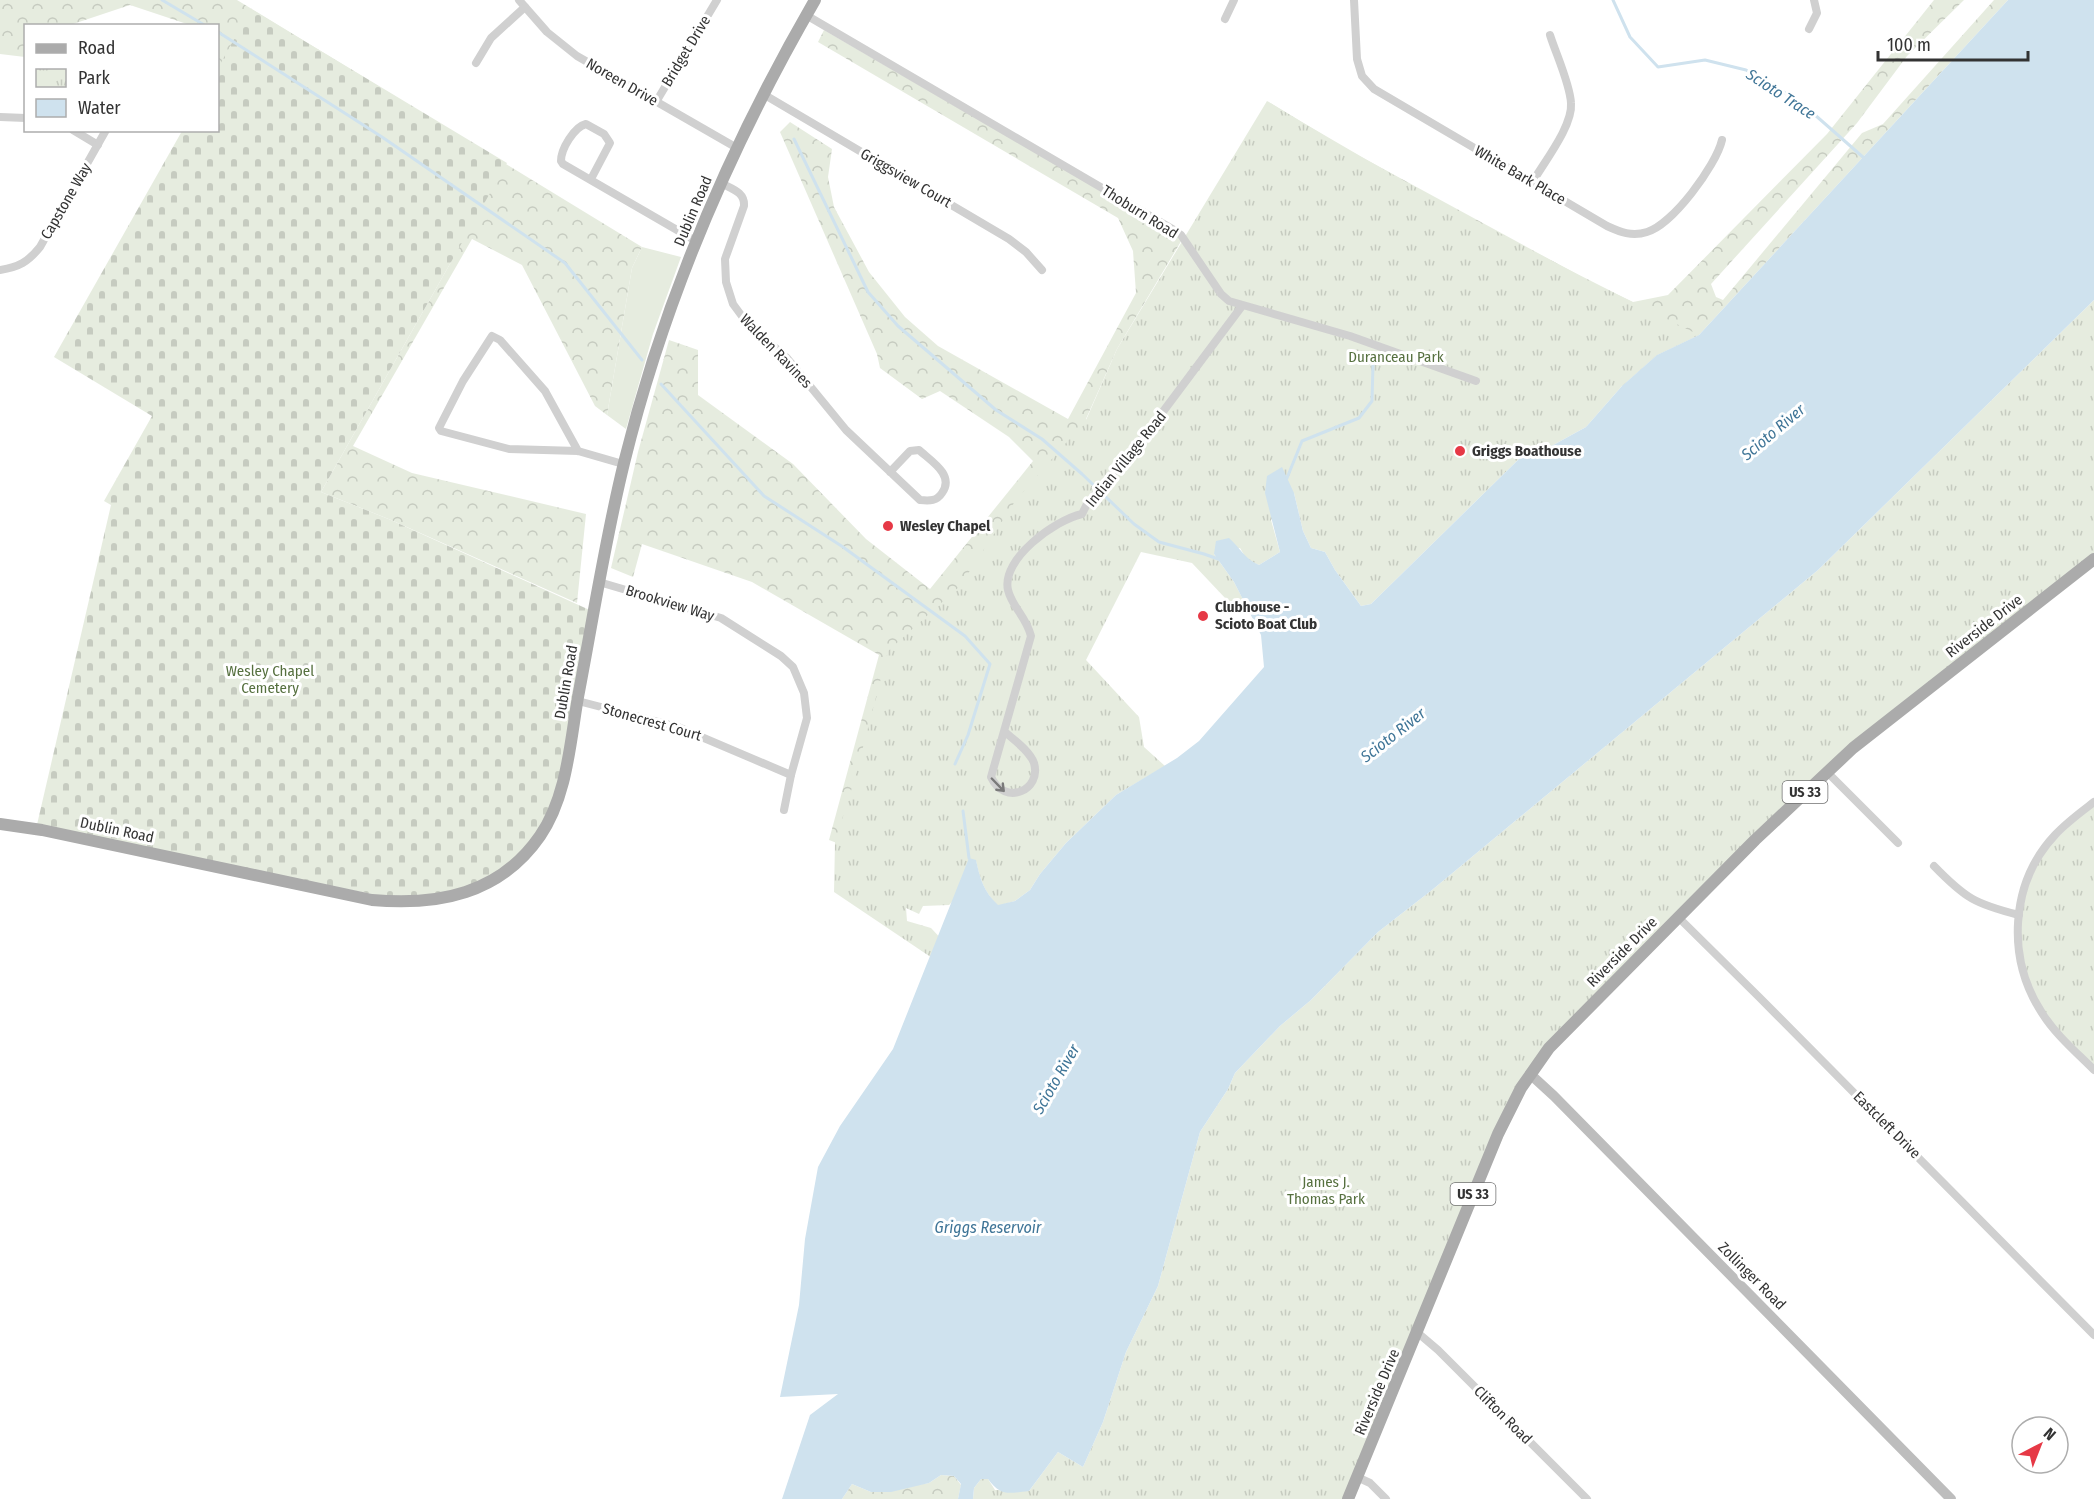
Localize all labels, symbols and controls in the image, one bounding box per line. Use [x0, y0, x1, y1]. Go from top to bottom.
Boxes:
street label: Bridget Drive [658, 12, 714, 90]
legend [24, 24, 219, 132]
scale bar [1878, 24, 2028, 62]
text: 100 m [1887, 34, 1931, 56]
text: Road [78, 37, 115, 59]
street label: Noreen Drive [583, 54, 661, 110]
water label: Scioto Trace [1742, 64, 1819, 124]
text: Park [78, 67, 111, 89]
text: Water [78, 97, 121, 119]
street label: White Bark Place [1471, 142, 1569, 208]
street label: Griggsview Court [857, 145, 955, 211]
street label: Capstone Way [37, 159, 95, 242]
street label: Dublin Road [670, 173, 716, 249]
street label: Thoburn Road [1099, 181, 1181, 243]
street label: Walden Ravines [736, 310, 816, 392]
park label: Duranceau Park [1348, 348, 1444, 366]
water label: Scioto River [1737, 400, 1809, 465]
street label: Indian Village Road [1082, 408, 1170, 510]
place label: Griggs Boathouse [1472, 442, 1582, 460]
marker: Griggs Boathouse [1453, 444, 1467, 458]
place label: Wesley Chapel [900, 517, 991, 535]
marker: Wesley Chapel [881, 519, 895, 533]
street label: Brookview Way [624, 581, 717, 625]
street label: Riverside Drive [1942, 591, 2026, 661]
place label: Clubhouse - Scioto Boat Club [1215, 598, 1317, 633]
marker: Clubhouse - Scioto Boat Club [1196, 609, 1210, 623]
street label: Dublin Road [551, 644, 581, 720]
park label: Wesley Chapel Cemetery [226, 662, 314, 697]
street label: Stonecrest Court [600, 699, 704, 745]
water label: Scioto River [1356, 704, 1430, 767]
one-way arrow [991, 778, 1006, 792]
road number: US 33 [1782, 781, 1828, 803]
street label: Dublin Road [79, 813, 155, 847]
street label: Riverside Drive [1583, 913, 1661, 991]
water label: Scioto River [1028, 1041, 1084, 1118]
street label: Eastcleft Drive [1850, 1088, 1924, 1162]
park label: James J. Thomas Park [1287, 1173, 1365, 1208]
road number: US 33 [1450, 1183, 1496, 1205]
water label: Griggs Reservoir [935, 1218, 1042, 1237]
street label: Zollinger Road [1714, 1238, 1790, 1314]
street label: Riverside Drive [1351, 1346, 1403, 1438]
street label: Clifton Road [1470, 1382, 1536, 1448]
north arrow [2010, 1415, 2070, 1475]
text: N [2040, 1424, 2060, 1444]

